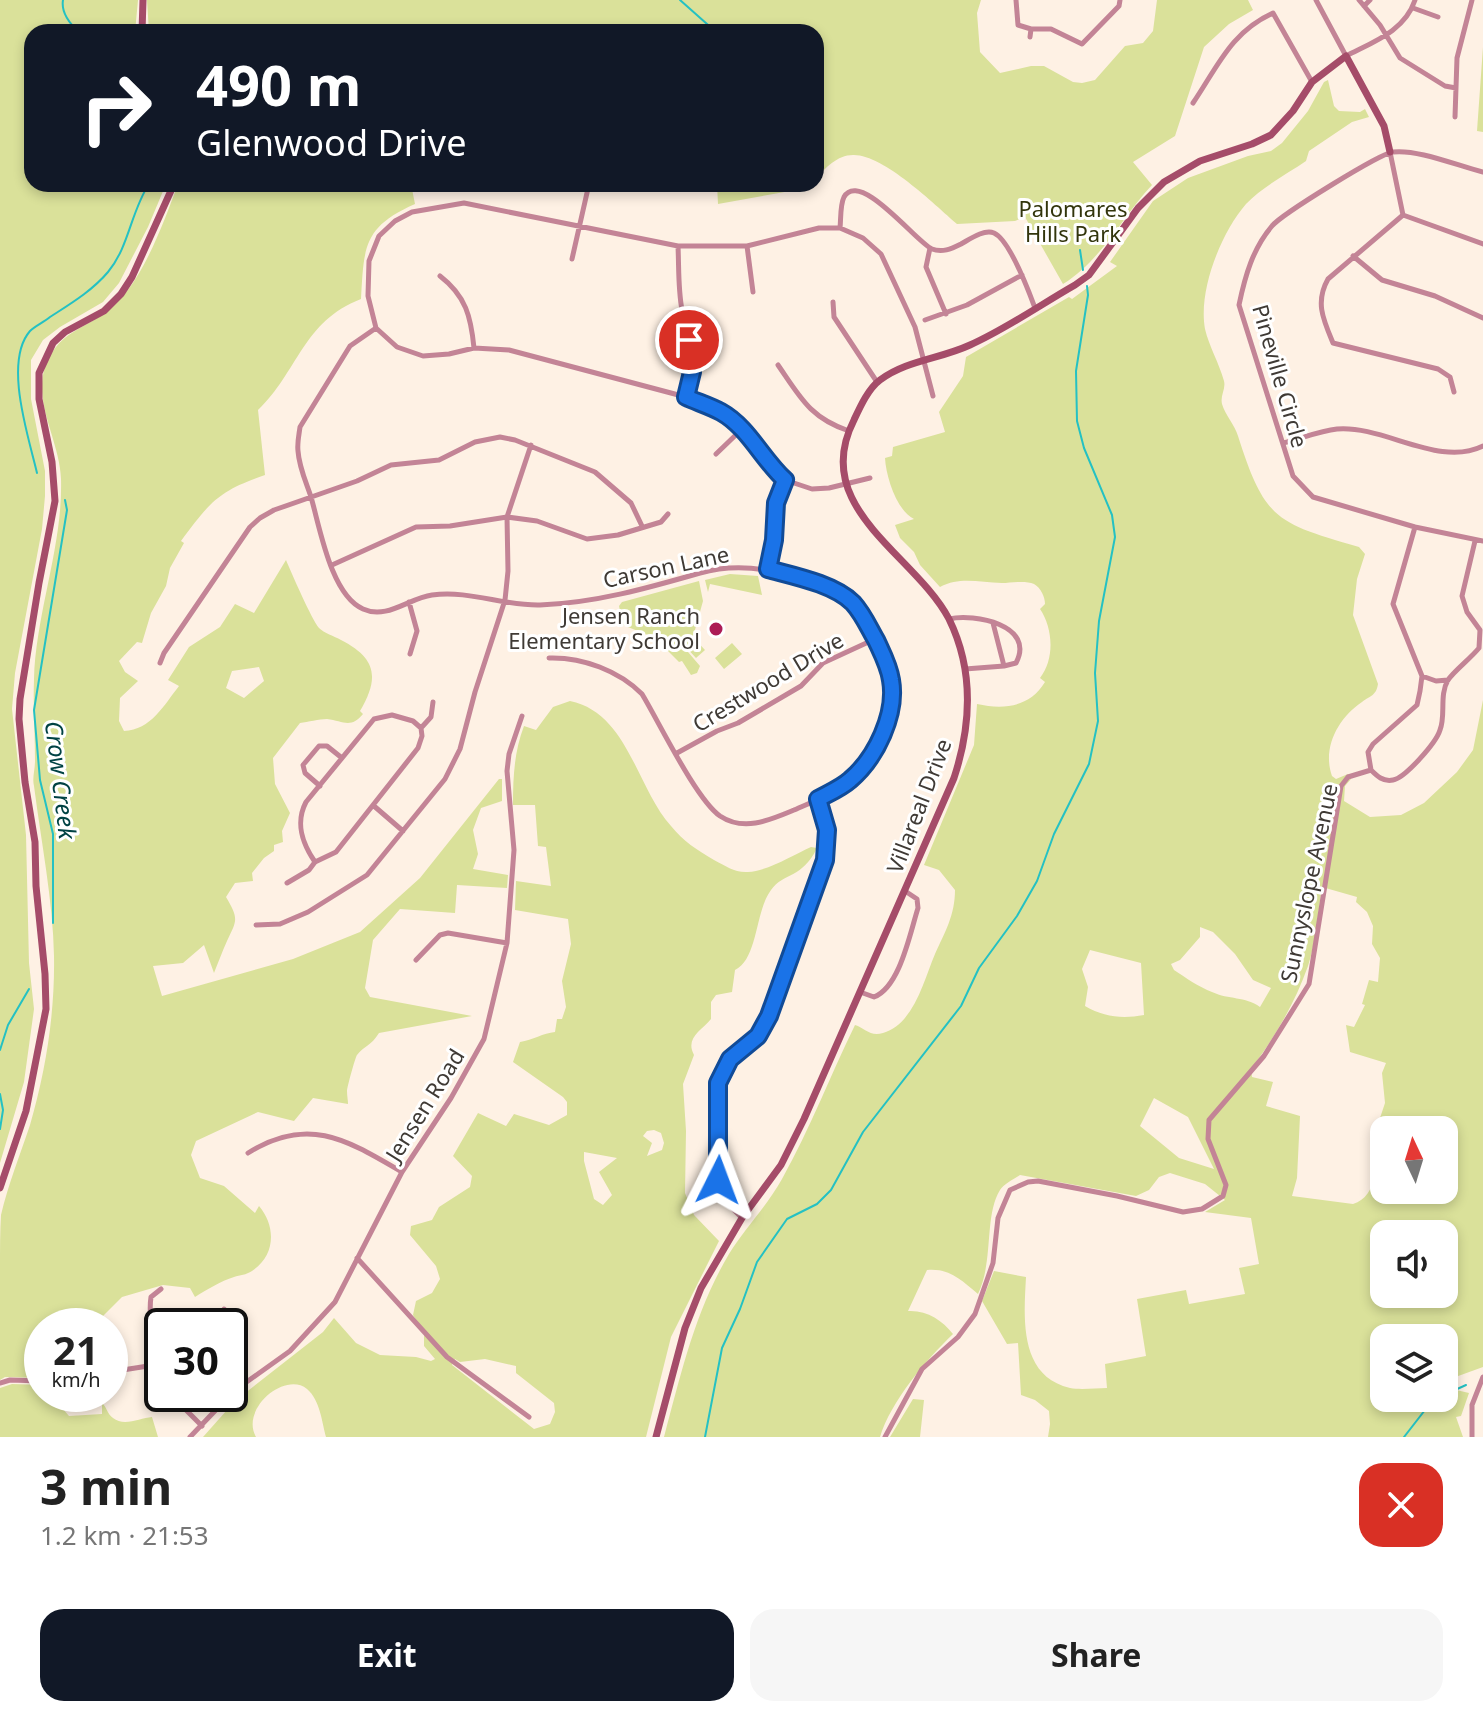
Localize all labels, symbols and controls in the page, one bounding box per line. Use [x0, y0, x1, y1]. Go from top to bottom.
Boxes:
text: 490 m [196, 46, 361, 122]
icon: right [64, 56, 168, 160]
text: Glenwood Drive [196, 118, 466, 167]
park label: Palomares Hills Park [1018, 193, 1128, 248]
street label: Pineville Circle [1246, 301, 1316, 451]
pin [655, 306, 723, 374]
icon: arrive [667, 318, 711, 362]
street label: Carson Lane [600, 538, 732, 594]
place label: Jensen Ranch Elementary School [508, 600, 700, 655]
marker: Jensen Ranch Elementary School [707, 620, 725, 638]
street label: Crestwood Drive [686, 624, 849, 738]
water label: Crow Creek [38, 719, 85, 842]
street label: Villareal Drive [879, 734, 957, 877]
street label: Sunnyslope Avenue [1272, 781, 1344, 985]
street label: Jensen Road [377, 1043, 471, 1168]
north arrow [1370, 1116, 1458, 1204]
map controls [1370, 1116, 1458, 1412]
position arrow [676, 1138, 760, 1222]
button: sound [1370, 1220, 1458, 1308]
speed limit sign: 30 [144, 1308, 248, 1412]
text: 21 [53, 1322, 99, 1377]
button: layers [1370, 1324, 1458, 1412]
text: km/h [51, 1366, 101, 1393]
text: 3 min [40, 1454, 172, 1519]
button: close [1359, 1463, 1443, 1547]
text: 1.2 km · 21:53 [40, 1517, 209, 1553]
button: Exit [40, 1609, 734, 1701]
button: Share [750, 1609, 1443, 1701]

